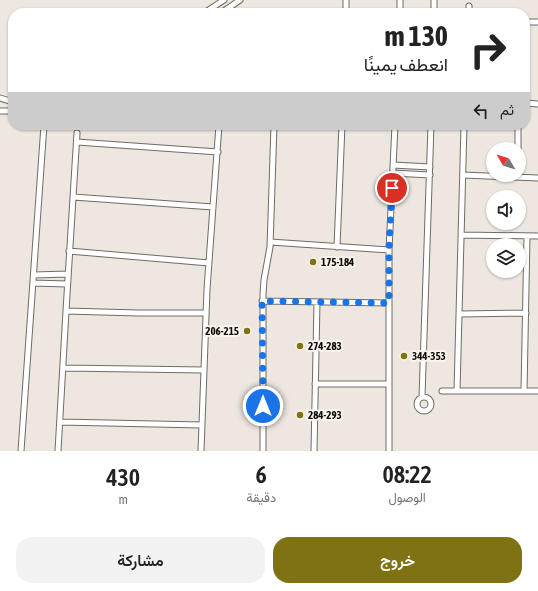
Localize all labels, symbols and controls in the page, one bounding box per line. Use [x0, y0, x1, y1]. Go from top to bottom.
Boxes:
text: 130 m [385, 20, 448, 52]
icon: right [462, 24, 514, 76]
text: انعطف يمينًا [364, 54, 448, 75]
icon: left [470, 100, 492, 122]
text: ثم [500, 101, 514, 118]
north arrow [486, 142, 526, 182]
map controls [486, 142, 526, 278]
pin [375, 171, 409, 205]
icon: arrive [381, 177, 403, 199]
button: sound [486, 190, 526, 230]
button: layers [486, 238, 526, 278]
place label: 175-184 [321, 256, 354, 268]
marker: 175-184 [308, 257, 318, 267]
place label: 206-215 [205, 325, 239, 337]
marker: 206-215 [242, 326, 252, 336]
place label: 274-283 [308, 340, 342, 352]
marker: 274-283 [295, 341, 305, 351]
place label: 344-353 [412, 350, 446, 362]
marker: 344-353 [399, 351, 409, 361]
position arrow [242, 385, 284, 427]
place label: 284-293 [308, 409, 342, 421]
marker: 284-293 [295, 410, 305, 420]
text: 6 [256, 461, 267, 488]
text: 08:22 [382, 461, 432, 488]
text: 430 [106, 464, 140, 491]
text: دقيقة [246, 490, 276, 505]
text: الوصول [388, 490, 426, 505]
text: m [118, 492, 128, 507]
button: مشاركة [16, 537, 265, 583]
button: خروج [273, 537, 522, 583]

